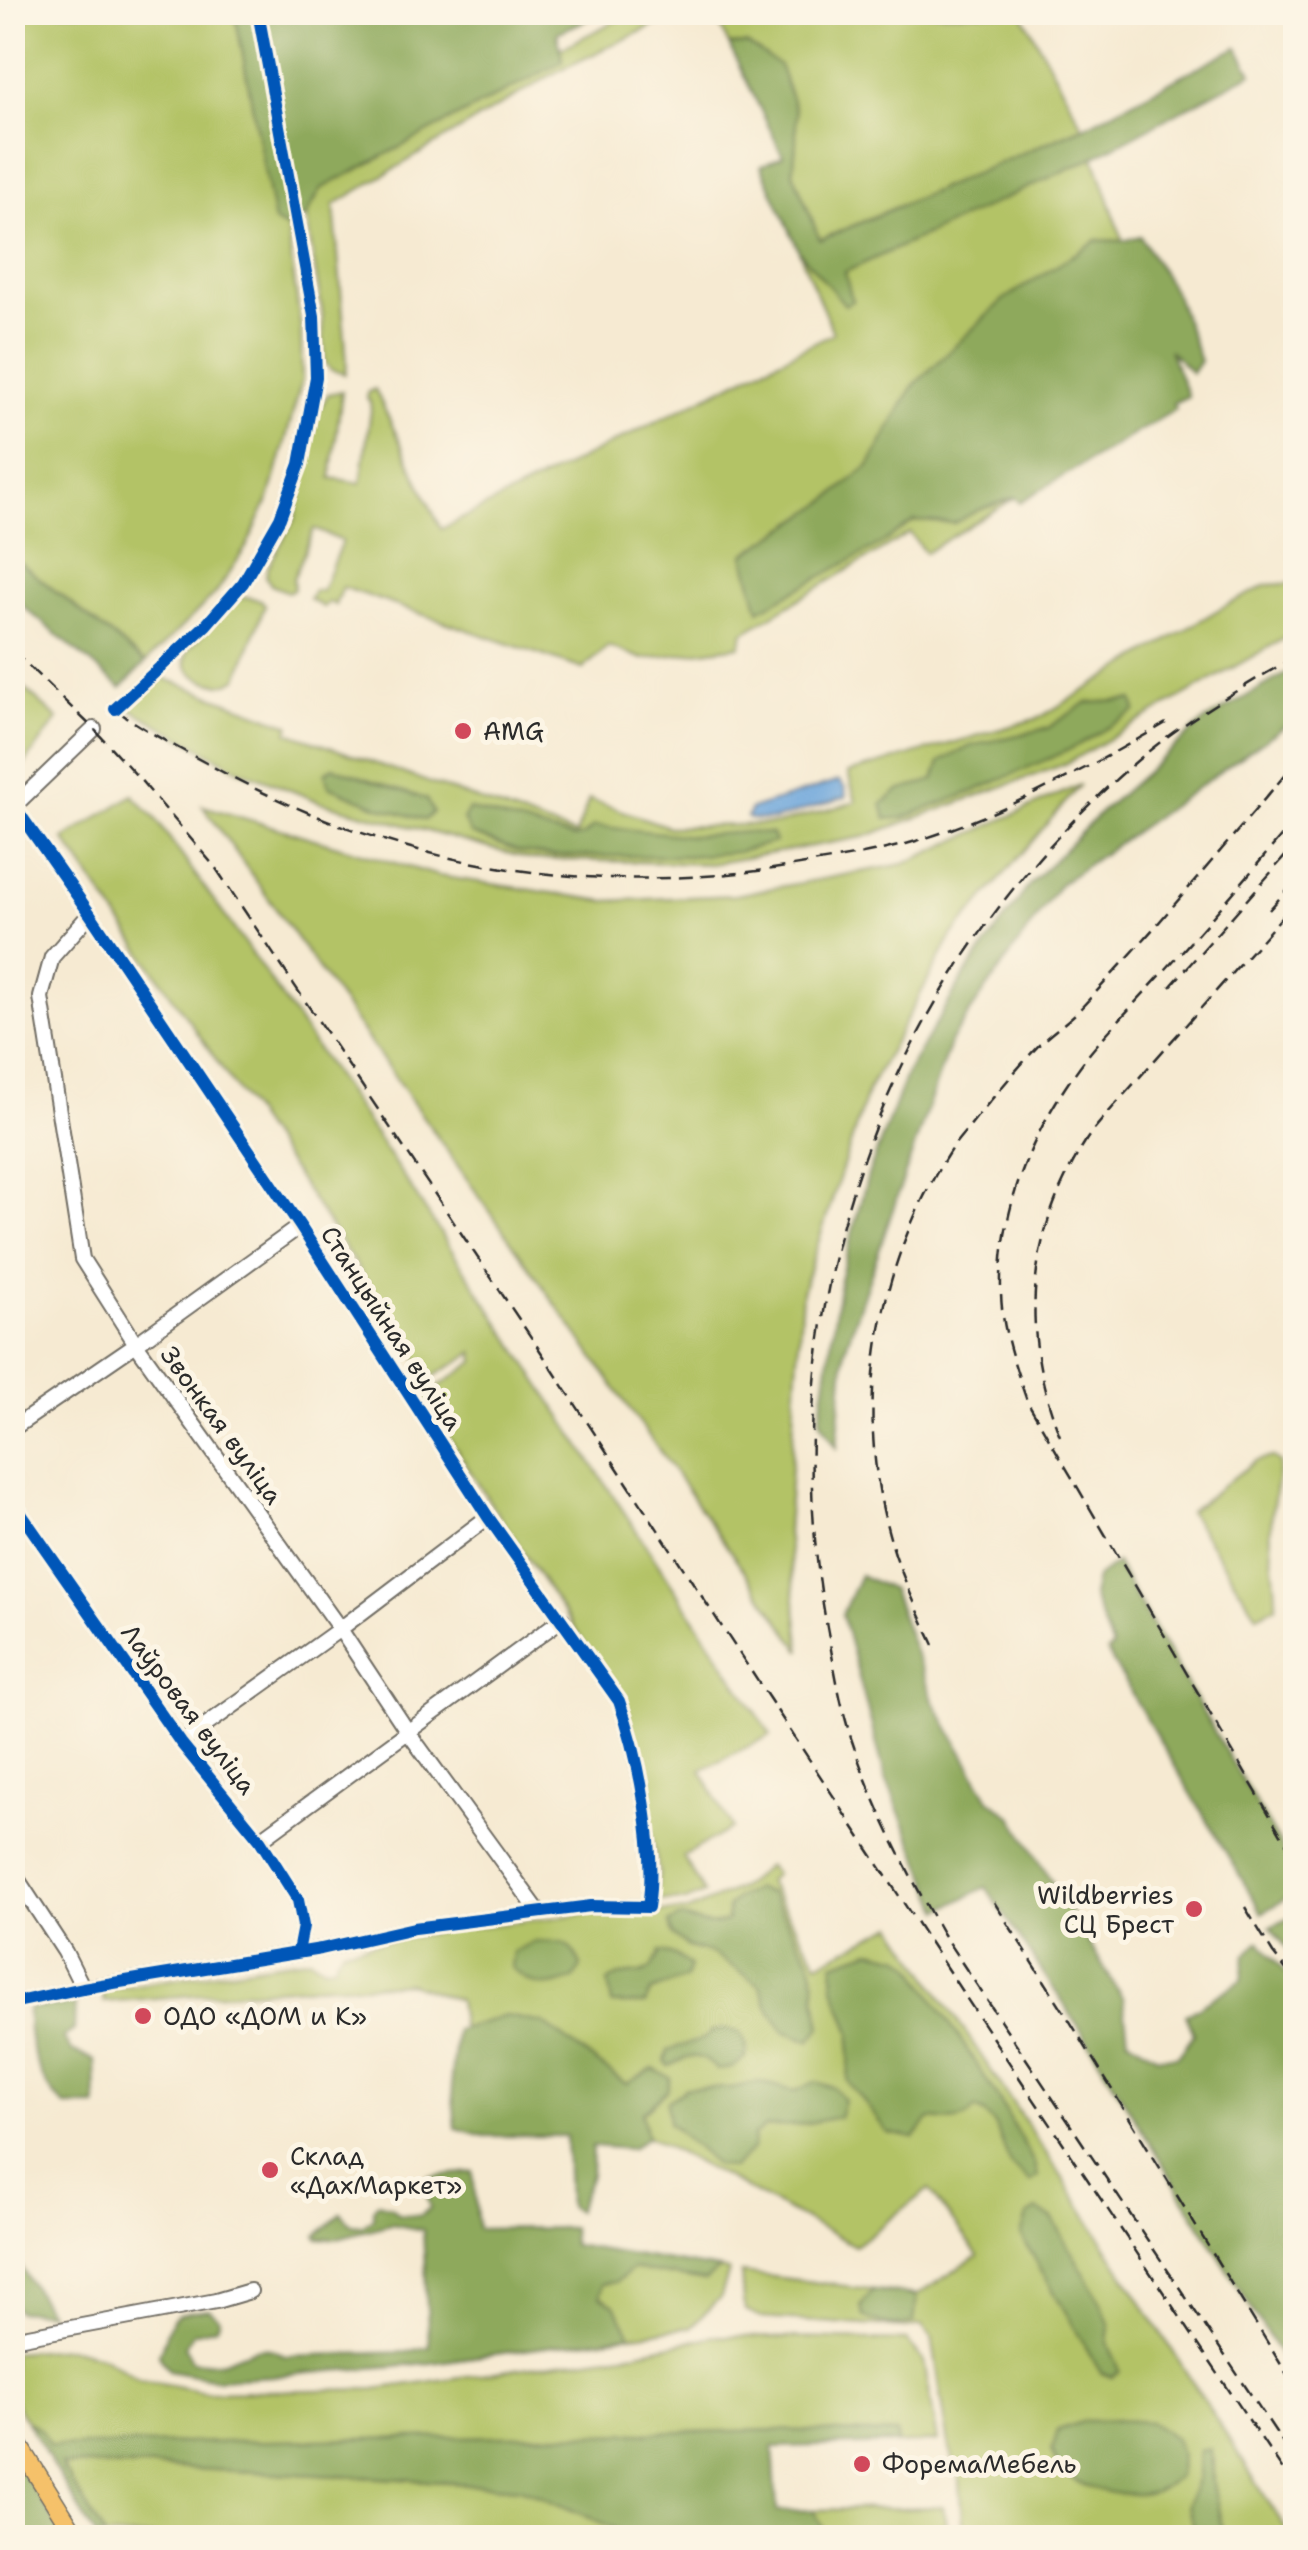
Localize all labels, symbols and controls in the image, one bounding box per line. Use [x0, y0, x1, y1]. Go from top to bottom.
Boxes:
place label: AMG [483, 714, 544, 748]
marker: AMG [452, 720, 474, 742]
street label: Станцыйная вуліца [313, 1219, 471, 1437]
street label: Звонкая вуліца [153, 1339, 291, 1511]
street label: Лаўровая вуліца [114, 1617, 265, 1802]
place label: Wildberries СЦ Брест [1037, 1878, 1174, 1941]
marker: Wildberries СЦ Брест [1183, 1898, 1205, 1920]
place label: ОДО «ДОМ и К» [163, 1999, 367, 2033]
marker: ОДО «ДОМ и К» [132, 2005, 154, 2027]
place label: Склад «ДахМаркет» [290, 2139, 462, 2202]
marker: Склад «ДахМаркет» [259, 2159, 281, 2181]
place label: ФоремаМебель [882, 2447, 1076, 2481]
marker: ФоремаМебель [851, 2453, 873, 2475]

